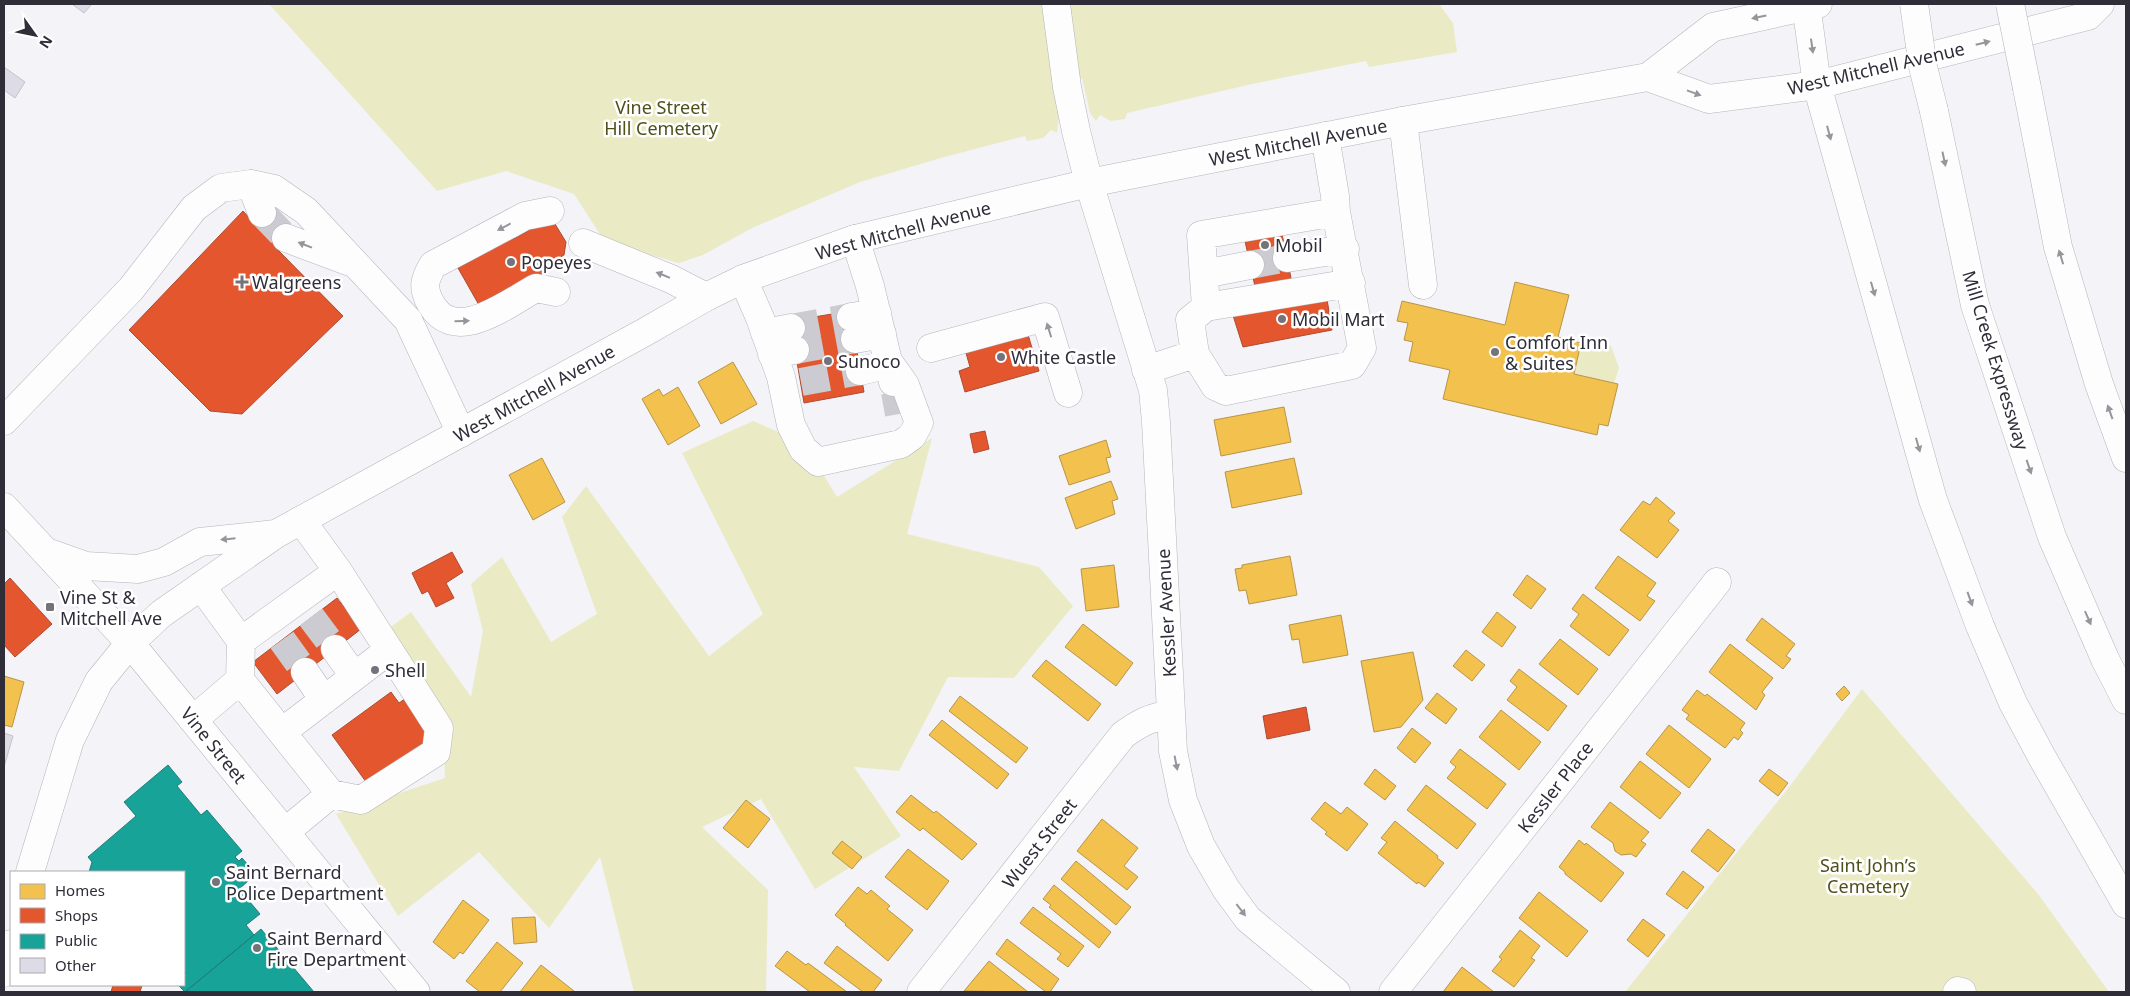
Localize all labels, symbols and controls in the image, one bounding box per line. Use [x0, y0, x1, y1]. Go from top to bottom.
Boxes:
north arrow [10, 10, 60, 60]
one-way arrow [1751, 13, 1766, 21]
text: N [35, 32, 57, 52]
street label: West Mitchell Avenue [1785, 36, 1967, 100]
one-way arrow [1808, 38, 1816, 54]
one-way arrow [1975, 39, 1991, 47]
one-way arrow [1687, 90, 1702, 97]
park label: Vine Street Hill Cemetery [604, 95, 719, 140]
street label: West Mitchell Avenue [1207, 113, 1389, 171]
one-way arrow [1826, 125, 1834, 140]
one-way arrow [1940, 151, 1948, 167]
street label: West Mitchell Avenue [813, 195, 993, 265]
one-way arrow [497, 223, 511, 231]
place label: Mobil [1275, 233, 1323, 257]
marker: Mobil [1259, 239, 1271, 251]
one-way arrow [297, 241, 312, 248]
place label: Popeyes [521, 250, 592, 274]
one-way arrow [2056, 250, 2064, 265]
marker: Popeyes [505, 256, 517, 268]
street label: Mill Creek Expressway [1957, 267, 2035, 453]
place label: Walgreens [252, 270, 341, 294]
one-way arrow [655, 271, 670, 279]
marker: Walgreens [236, 276, 248, 288]
one-way arrow [1870, 282, 1878, 297]
place label: Mobil Mart [1292, 307, 1385, 331]
marker: Mobil Mart [1276, 313, 1288, 325]
one-way arrow [454, 317, 470, 325]
one-way arrow [1044, 322, 1052, 337]
place label: Comfort Inn & Suites [1505, 330, 1608, 375]
street label: West Mitchell Avenue [449, 339, 619, 447]
place label: White Castle [1011, 345, 1116, 369]
marker: Comfort Inn & Suites [1489, 346, 1501, 358]
place label: Sunoco [838, 349, 901, 373]
marker: White Castle [995, 351, 1007, 363]
marker: Sunoco [822, 355, 834, 367]
one-way arrow [2106, 405, 2113, 420]
one-way arrow [1914, 438, 1922, 453]
one-way arrow [2025, 460, 2033, 475]
one-way arrow [219, 535, 235, 543]
street label: Kessler Avenue [1151, 548, 1181, 678]
place label: Vine St & Mitchell Ave [60, 585, 162, 630]
one-way arrow [1966, 592, 1974, 607]
marker: Vine St & Mitchell Ave [44, 601, 56, 613]
one-way arrow [2084, 611, 2092, 625]
place label: Shell [385, 658, 425, 682]
marker: Shell [369, 664, 381, 676]
street label: Vine Street [176, 702, 252, 789]
street label: Kessler Place [1512, 736, 1598, 838]
one-way arrow [1172, 755, 1180, 771]
street label: Wuest Street [996, 793, 1082, 893]
park label: Saint John’s Cemetery [1820, 853, 1916, 898]
place label: Saint Bernard Police Department [226, 860, 384, 905]
legend [10, 871, 185, 986]
marker: Saint Bernard Police Department [210, 876, 222, 888]
text: Homes [55, 880, 105, 900]
one-way arrow [1236, 903, 1247, 916]
text: Shops [55, 905, 98, 925]
place label: Saint Bernard Fire Department [267, 926, 406, 971]
text: Public [55, 930, 98, 950]
marker: Saint Bernard Fire Department [251, 942, 263, 954]
text: Other [55, 955, 96, 975]

